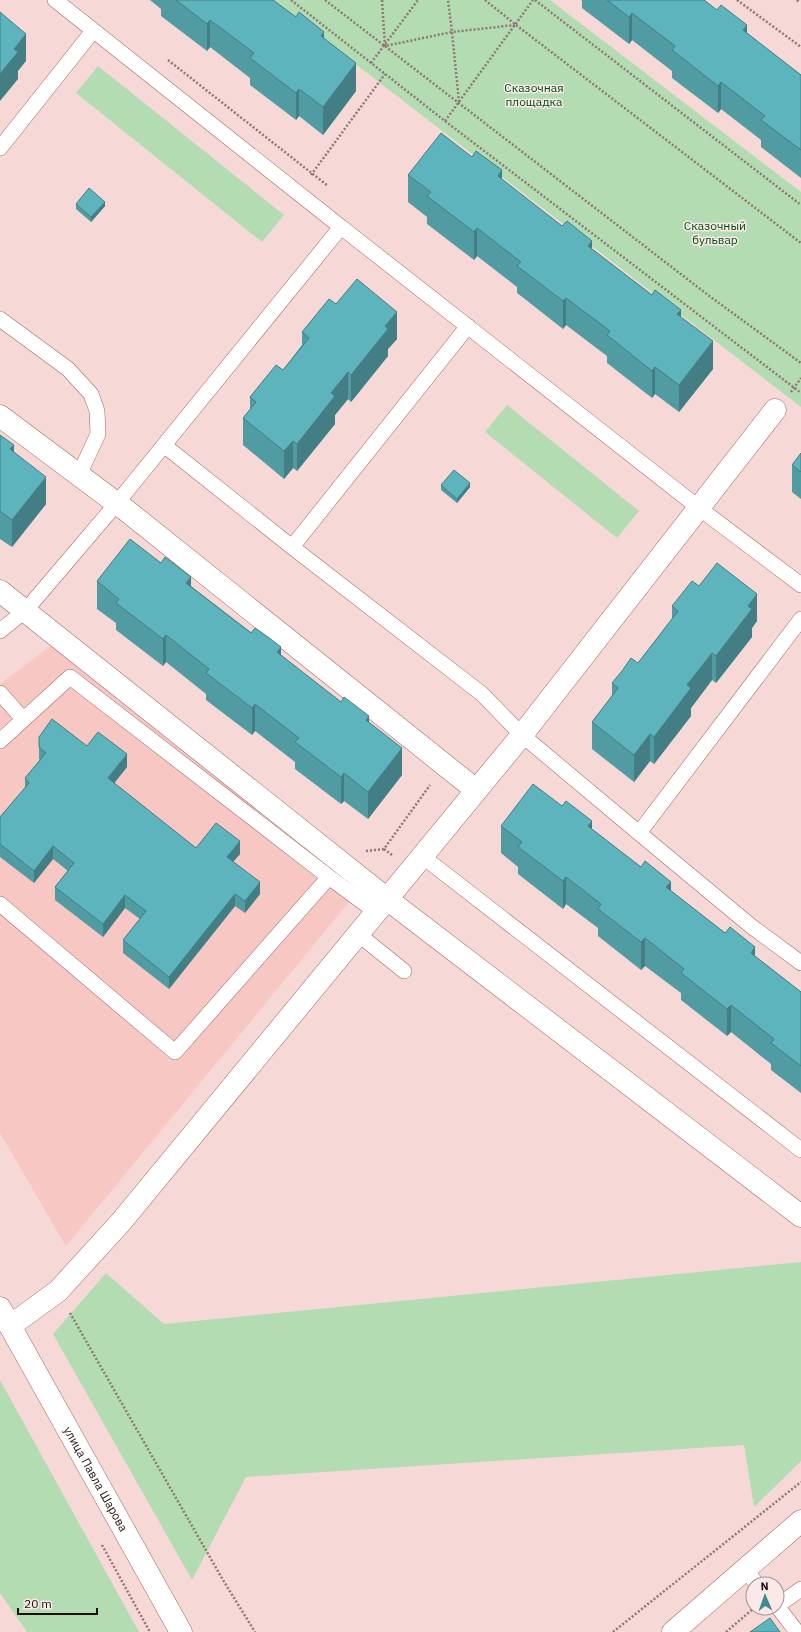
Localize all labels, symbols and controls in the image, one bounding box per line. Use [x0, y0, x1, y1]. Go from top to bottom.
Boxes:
park label: Сказочная площадка [504, 80, 564, 109]
park label: Сказочный бульвар [684, 218, 746, 247]
street label: улица Павла Шарова [61, 1424, 132, 1535]
north arrow [745, 1576, 785, 1616]
text: N [760, 1579, 769, 1593]
scale bar [18, 1590, 97, 1616]
text: 20 m [24, 1596, 52, 1611]

